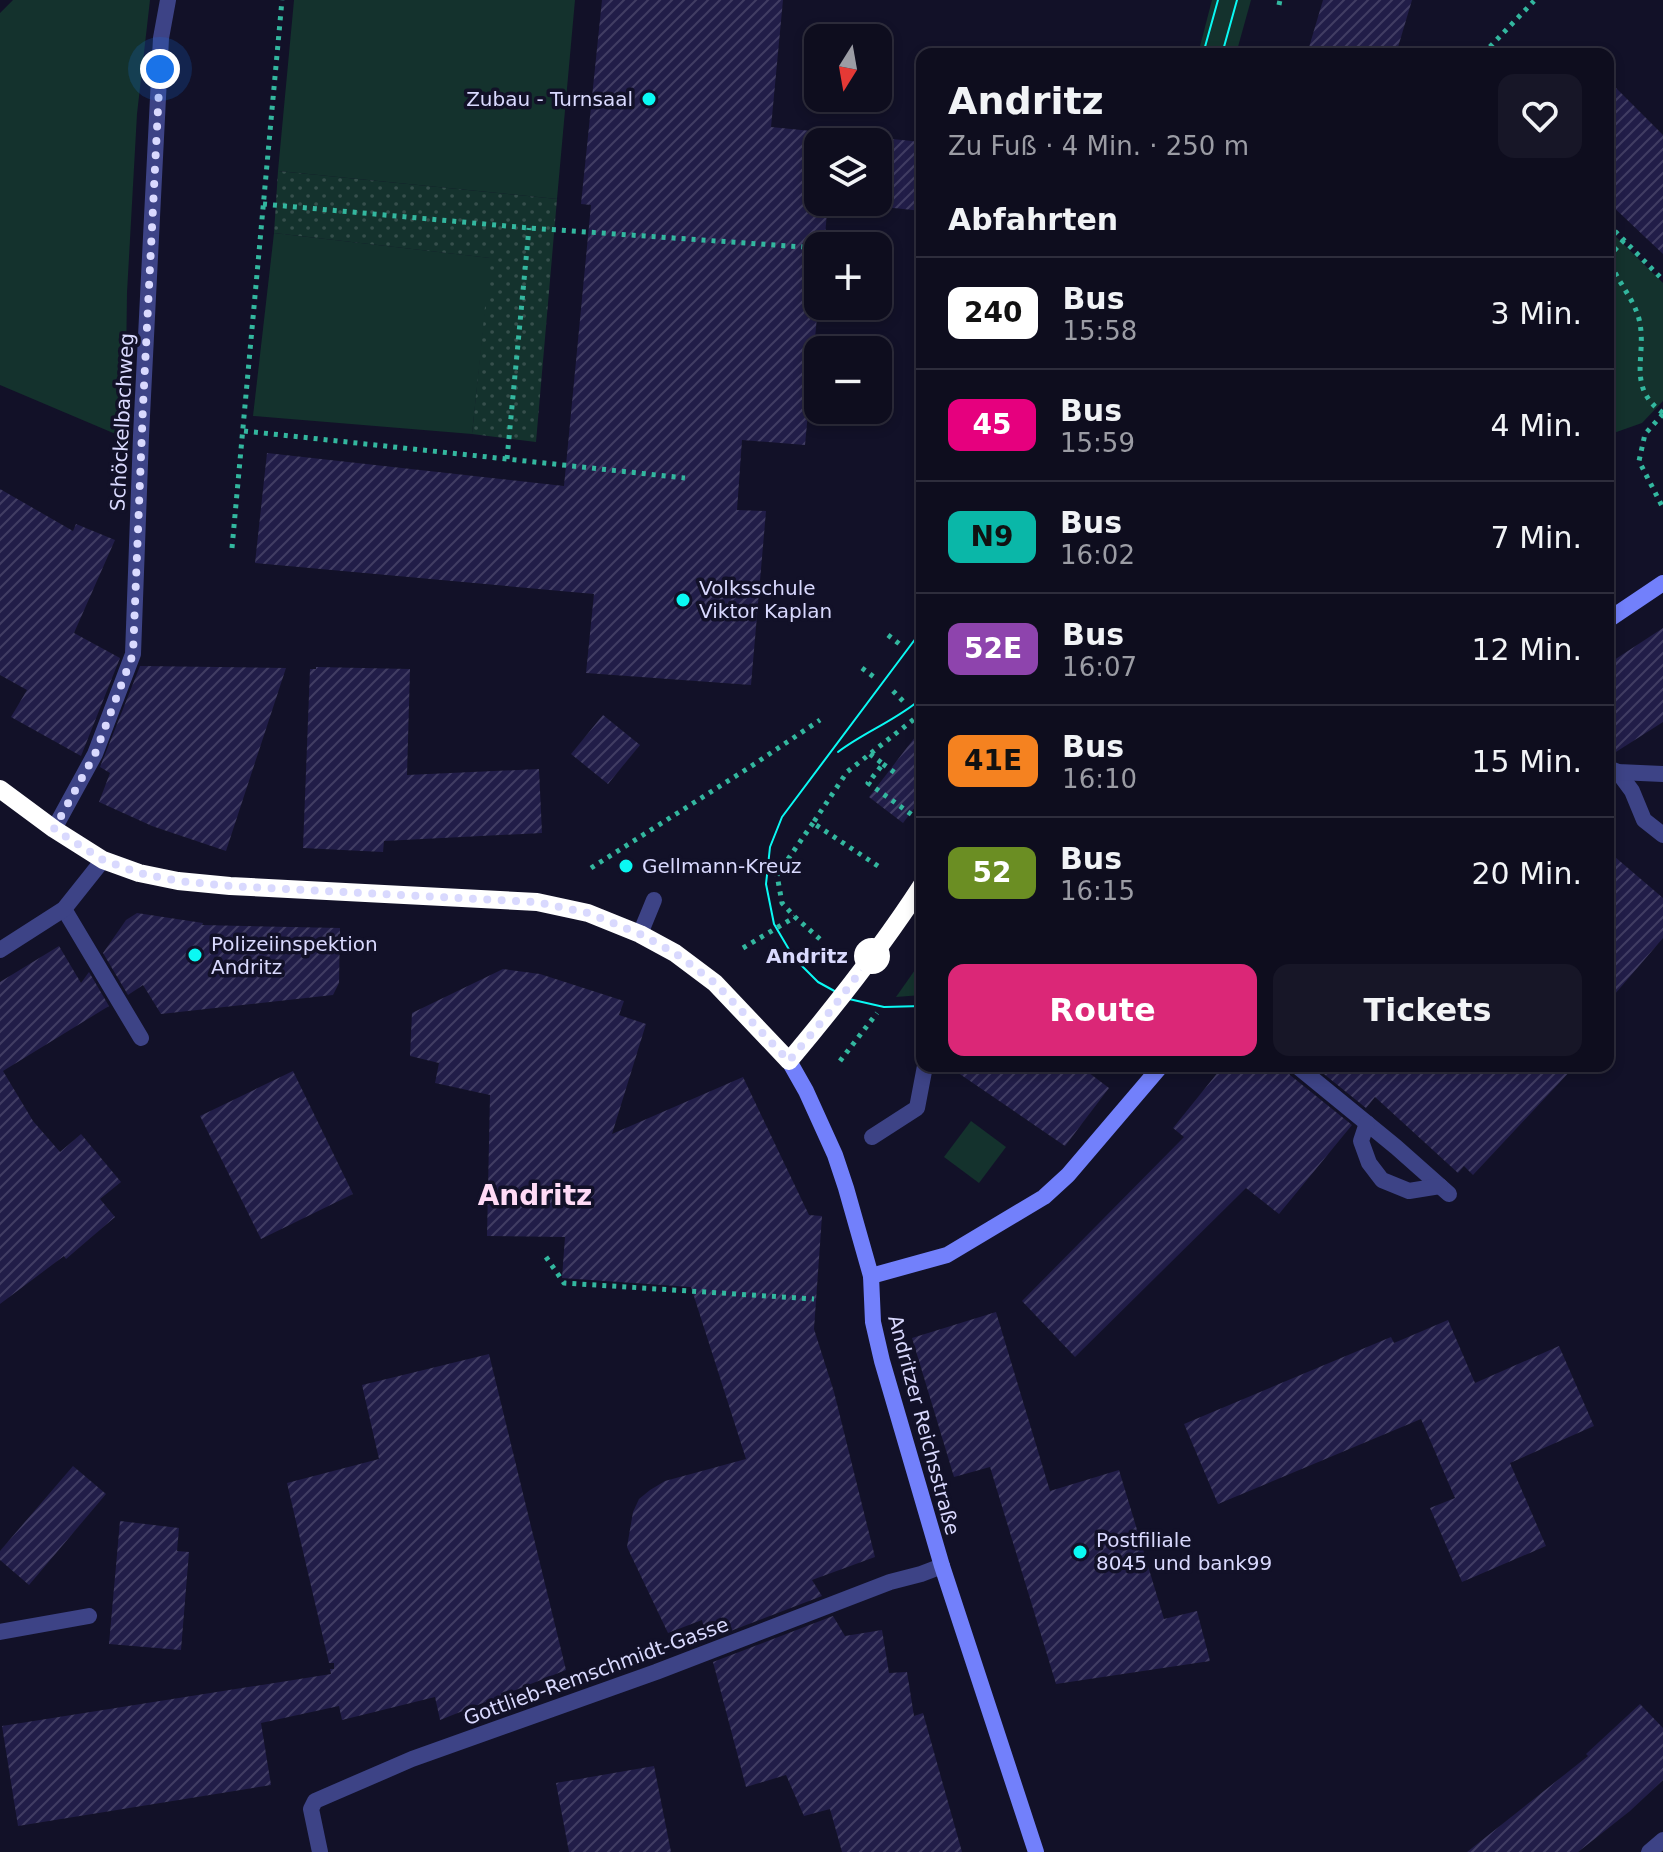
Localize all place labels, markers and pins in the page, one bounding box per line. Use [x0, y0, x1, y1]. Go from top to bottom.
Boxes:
place label: Zubau - Turnsaal [466, 87, 633, 111]
marker: Zubau - Turnsaal [640, 90, 658, 108]
place label: Volksschule Viktor Kaplan [699, 576, 832, 623]
marker: Volksschule Viktor Kaplan [674, 591, 692, 609]
place label: Gellmann-Kreuz [642, 854, 802, 878]
marker: Gellmann-Kreuz [617, 857, 635, 875]
place label: Polizeiinspektion Andritz [211, 932, 378, 979]
marker: Andritz [855, 939, 889, 973]
place label: Andritz [766, 944, 848, 968]
marker: Polizeiinspektion Andritz [186, 946, 204, 964]
place label: Postfiliale 8045 und bank99 [1096, 1528, 1272, 1575]
marker: Postfiliale 8045 und bank99 [1071, 1543, 1089, 1561]

